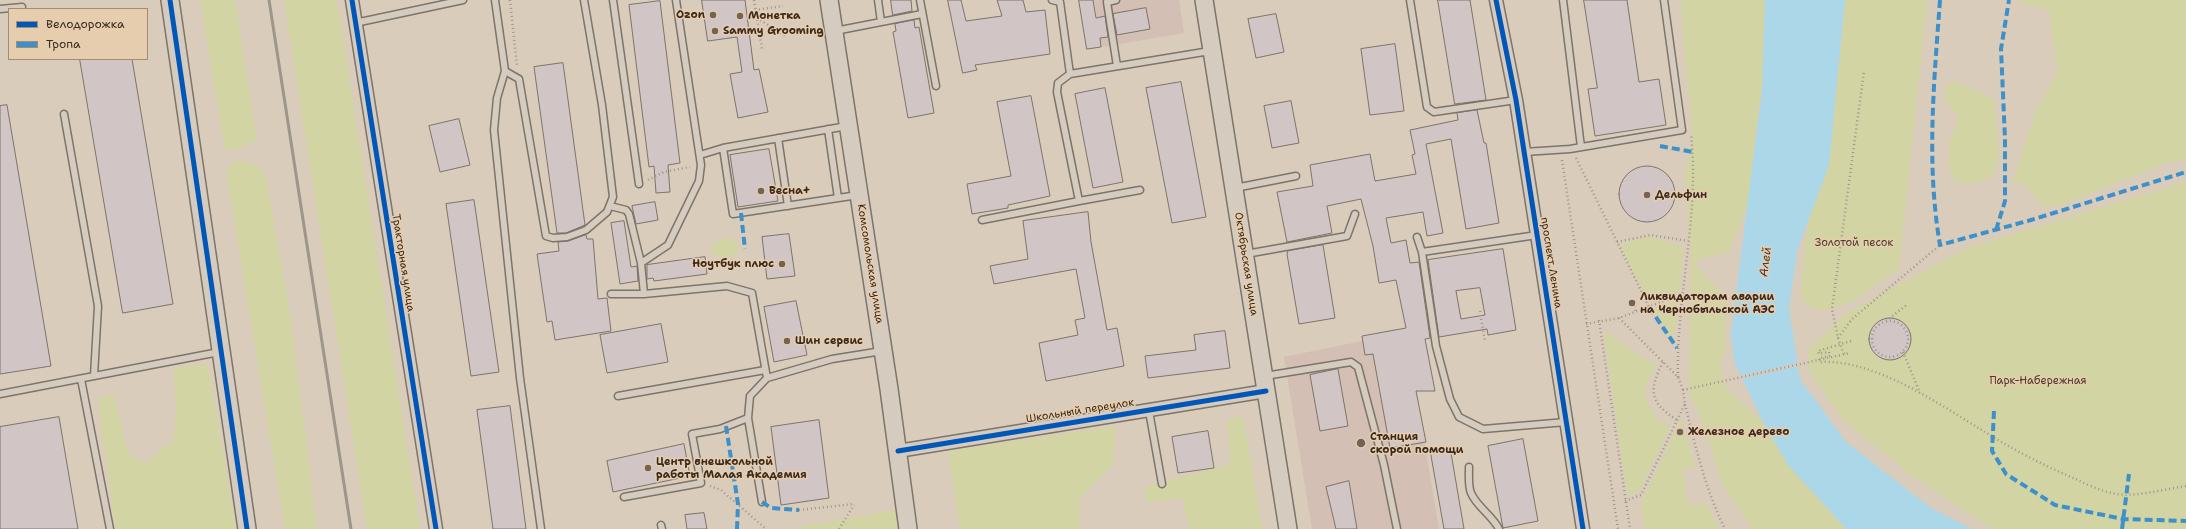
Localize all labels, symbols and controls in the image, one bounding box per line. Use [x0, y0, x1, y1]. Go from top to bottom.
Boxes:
legend [8, 8, 148, 60]
place label: Ozon [676, 8, 705, 22]
place label: Монетка [748, 9, 801, 23]
marker: Ozon [708, 10, 718, 20]
marker: Монетка [735, 11, 745, 21]
text: Велодорожка [46, 16, 124, 32]
place label: Sammy Grooming [723, 24, 824, 38]
marker: Sammy Grooming [710, 26, 720, 36]
text: Тропа [46, 36, 80, 52]
place label: Весна+ [769, 184, 810, 198]
marker: Весна+ [756, 186, 766, 196]
place label: Дельфин [1655, 188, 1707, 202]
marker: Дельфин [1642, 190, 1652, 200]
street label: Комсомольская улица [854, 203, 886, 325]
street label: Октябрьская улица [1231, 211, 1261, 317]
street label: Тракторная улица [389, 213, 417, 313]
street label: проспект Ленина [1537, 216, 1565, 310]
park label: Золотой песок [1815, 236, 1893, 250]
water label: Алей [1757, 246, 1775, 278]
place label: Ноутбук плюс [692, 257, 774, 271]
marker: Ноутбук плюс [777, 259, 787, 269]
place label: Ликвидаторам аварии на Чернобыльской АЭС [1640, 290, 1775, 316]
marker: Ликвидаторам аварии на Чернобыльской АЭС [1627, 298, 1637, 308]
place label: Шин сервис [795, 334, 863, 348]
marker: Шин сервис [782, 336, 792, 346]
park label: Парк-Набережная [1989, 374, 2087, 388]
street label: Школьный переулок [1025, 396, 1135, 426]
place label: Железное дерево [1688, 425, 1789, 439]
marker: Железное дерево [1675, 427, 1685, 437]
place label: Станция скорой помощи [1370, 430, 1463, 456]
marker: Станция скорой помощи [1355, 437, 1367, 449]
place label: Центр внешкольной работы Малая Академия [656, 455, 807, 481]
marker: Центр внешкольной работы Малая Академия [643, 463, 653, 473]

